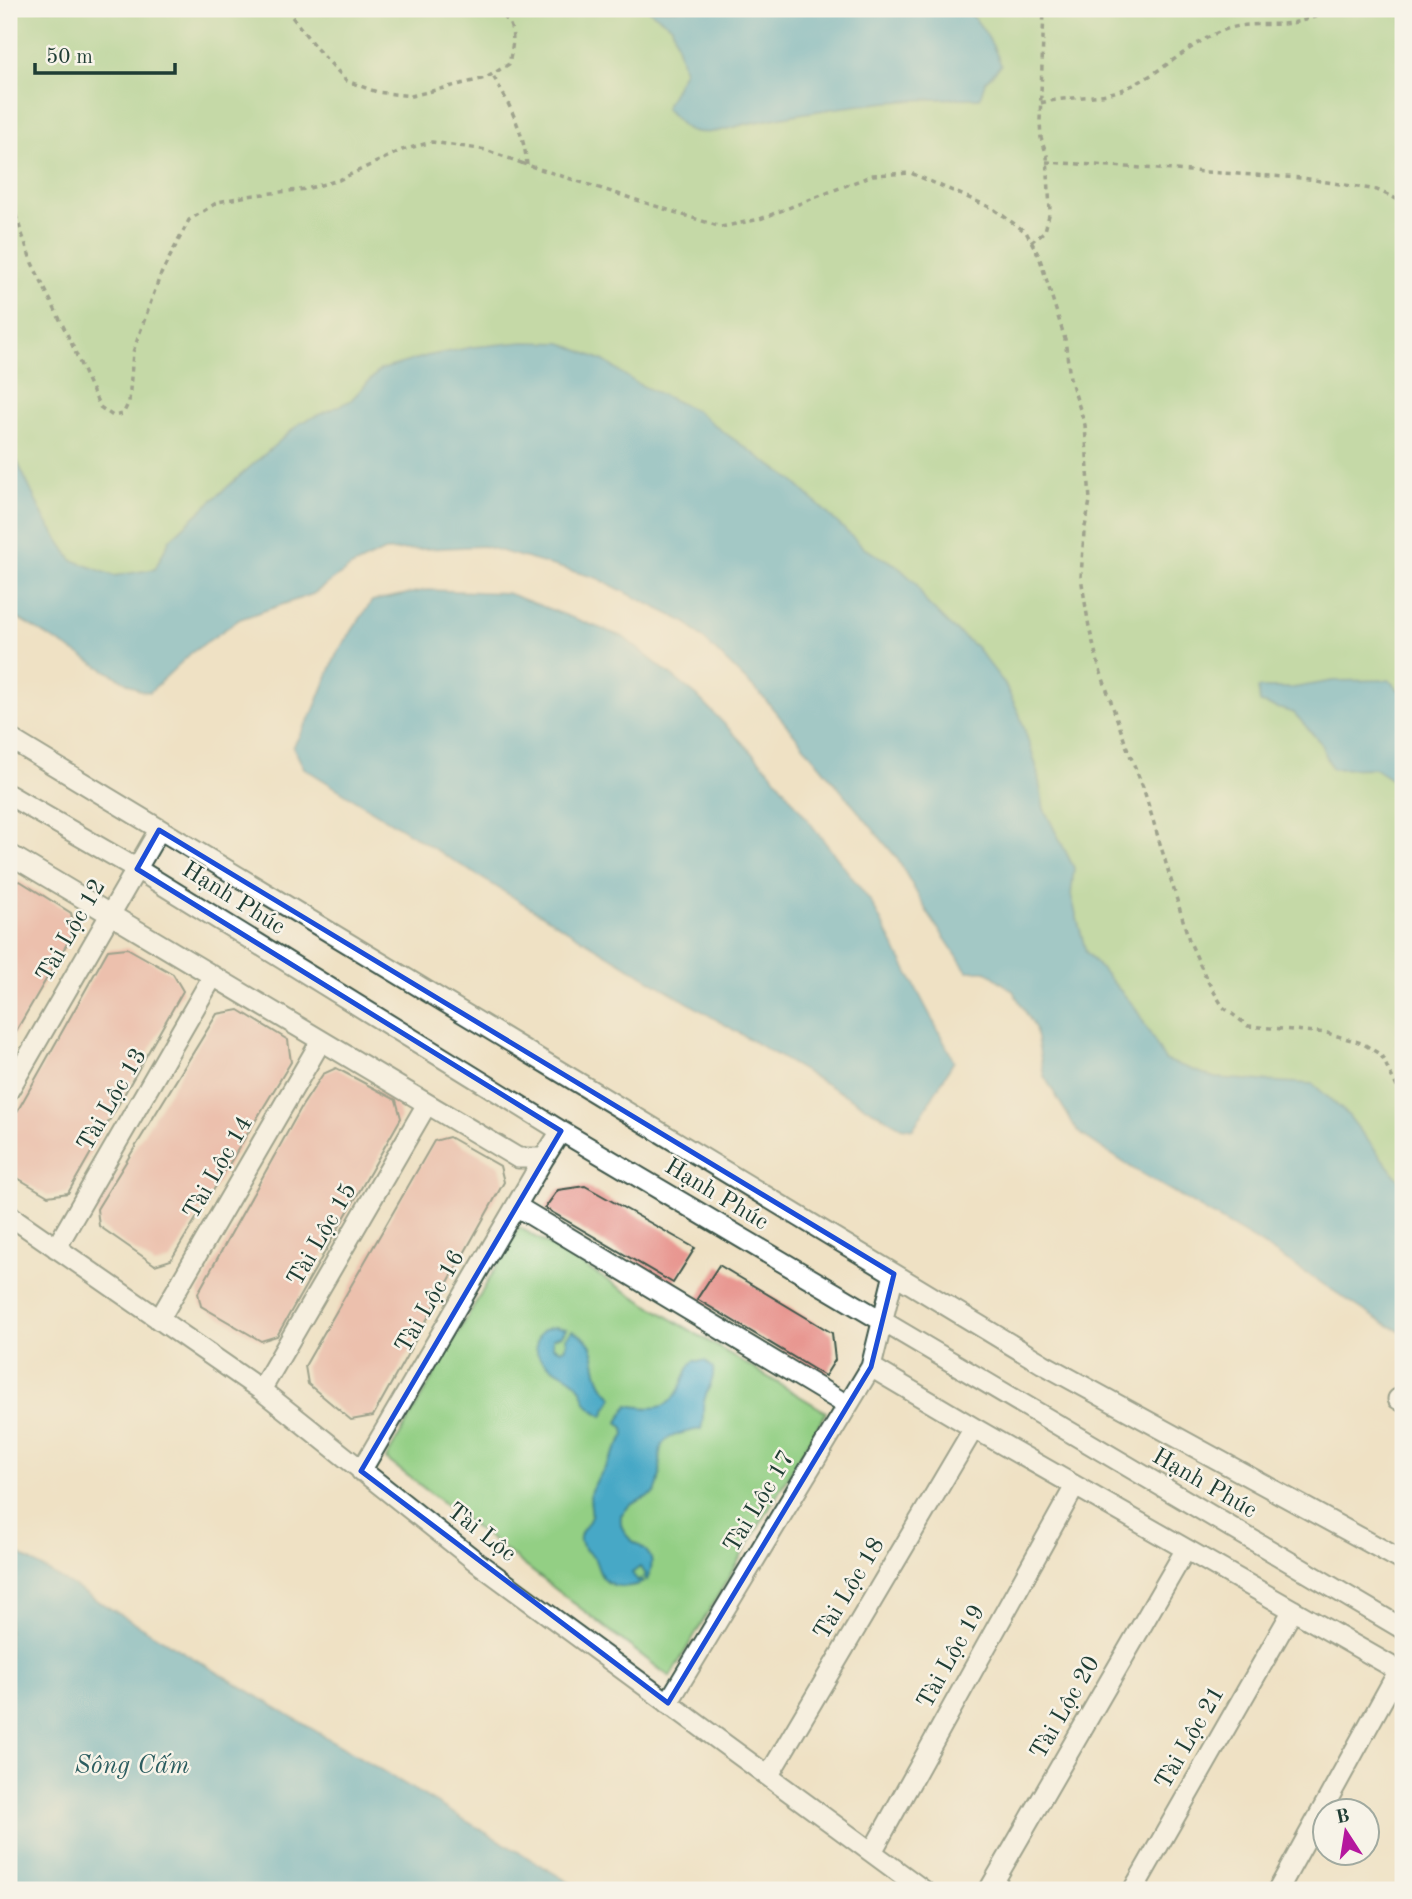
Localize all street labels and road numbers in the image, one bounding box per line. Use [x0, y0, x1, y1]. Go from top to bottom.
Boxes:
street label: Hạnh Phúc [177, 858, 289, 940]
street label: Tài Lộc 12 [33, 875, 111, 987]
street label: Tài Lộc 13 [74, 1044, 152, 1156]
street label: Tài Lộc 14 [180, 1112, 258, 1224]
street label: Hạnh Phúc [660, 1155, 772, 1235]
street label: Tài Lộc 15 [284, 1179, 362, 1291]
street label: Tài Lộc 16 [392, 1246, 470, 1358]
street label: Hạnh Phúc [1148, 1445, 1260, 1523]
street label: Tài Lộc 17 [720, 1447, 800, 1557]
street label: Tài Lộc [442, 1499, 520, 1567]
street label: Tài Lộc 18 [810, 1534, 890, 1644]
street label: Tài Lộc 19 [914, 1601, 990, 1713]
street label: Tài Lộc 20 [1027, 1652, 1105, 1764]
street label: Tài Lộc 21 [1152, 1682, 1230, 1794]

